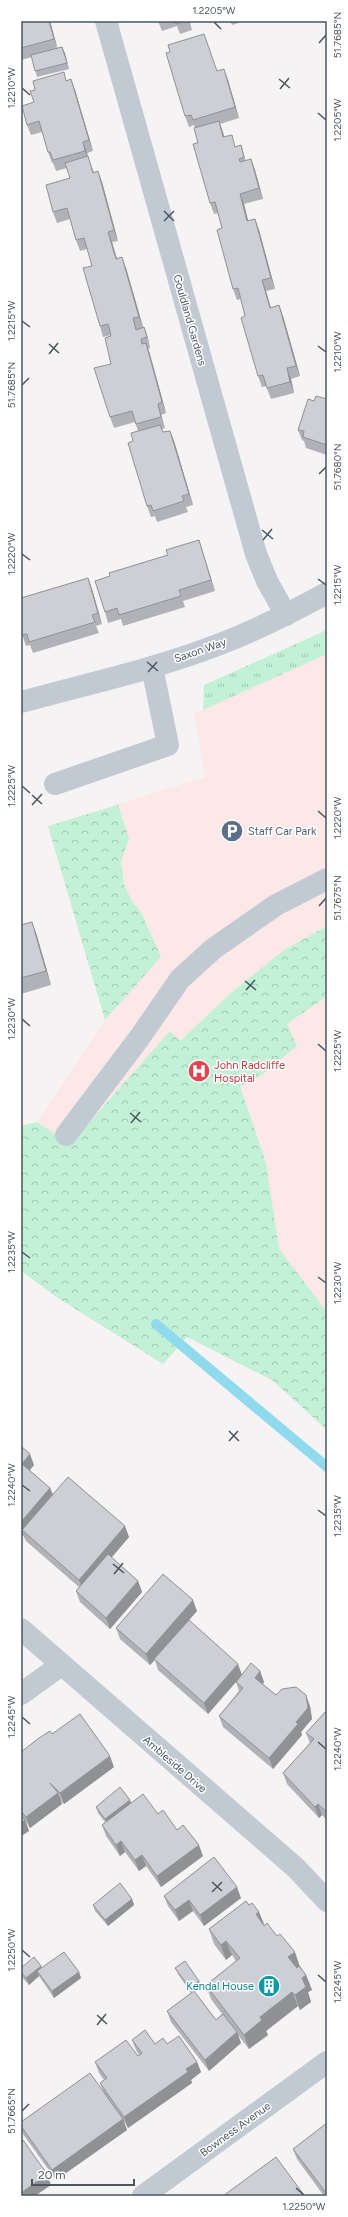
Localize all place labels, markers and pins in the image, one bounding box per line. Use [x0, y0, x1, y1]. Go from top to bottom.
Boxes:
parking icon: Staff Car Park [219, 818, 245, 844]
place label: Staff Car Park [248, 825, 317, 838]
hospital icon: John Radcliffe Hospital [186, 1058, 212, 1084]
place label: John Radcliffe Hospital [214, 1059, 285, 1085]
building icon: Kendal House [256, 1973, 282, 1999]
place label: Kendal House [186, 1980, 254, 1993]

